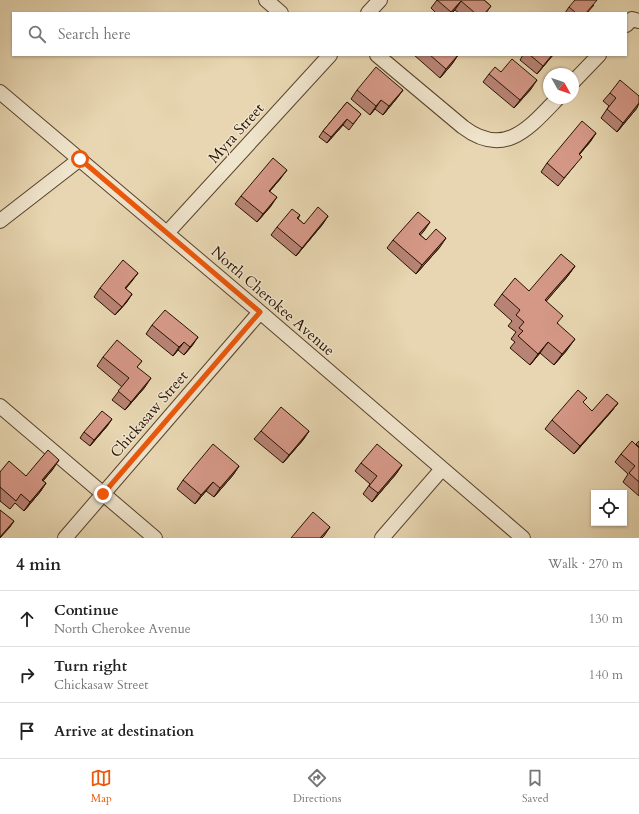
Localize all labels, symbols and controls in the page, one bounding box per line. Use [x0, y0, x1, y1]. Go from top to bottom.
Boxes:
search box [12, 12, 627, 56]
icon: search [26, 23, 48, 45]
text: Search here [58, 24, 131, 44]
north arrow [543, 68, 579, 104]
street label: Myra Street [204, 99, 268, 167]
route start [71, 150, 89, 168]
street label: North Cherokee Avenue [207, 242, 339, 360]
street label: Chickasaw Street [106, 366, 192, 462]
route end [94, 485, 112, 503]
map controls [591, 490, 627, 526]
button: locate [591, 490, 627, 526]
text: 4 min [16, 553, 61, 576]
text: Walk · 270 m [548, 555, 623, 573]
text: Continue [54, 600, 119, 620]
icon: ahead [16, 608, 38, 630]
text: 130 m [589, 610, 623, 628]
text: North Cherokee Avenue [54, 620, 191, 638]
text: Turn right [54, 656, 127, 676]
icon: right [16, 664, 38, 686]
text: 140 m [589, 666, 623, 684]
text: Chickasaw Street [54, 676, 148, 694]
icon: arrive [16, 720, 38, 742]
text: Arrive at destination [54, 721, 194, 741]
tab: Map [90, 767, 112, 806]
tab: Directions [293, 767, 341, 806]
tab: Saved [522, 767, 549, 806]

